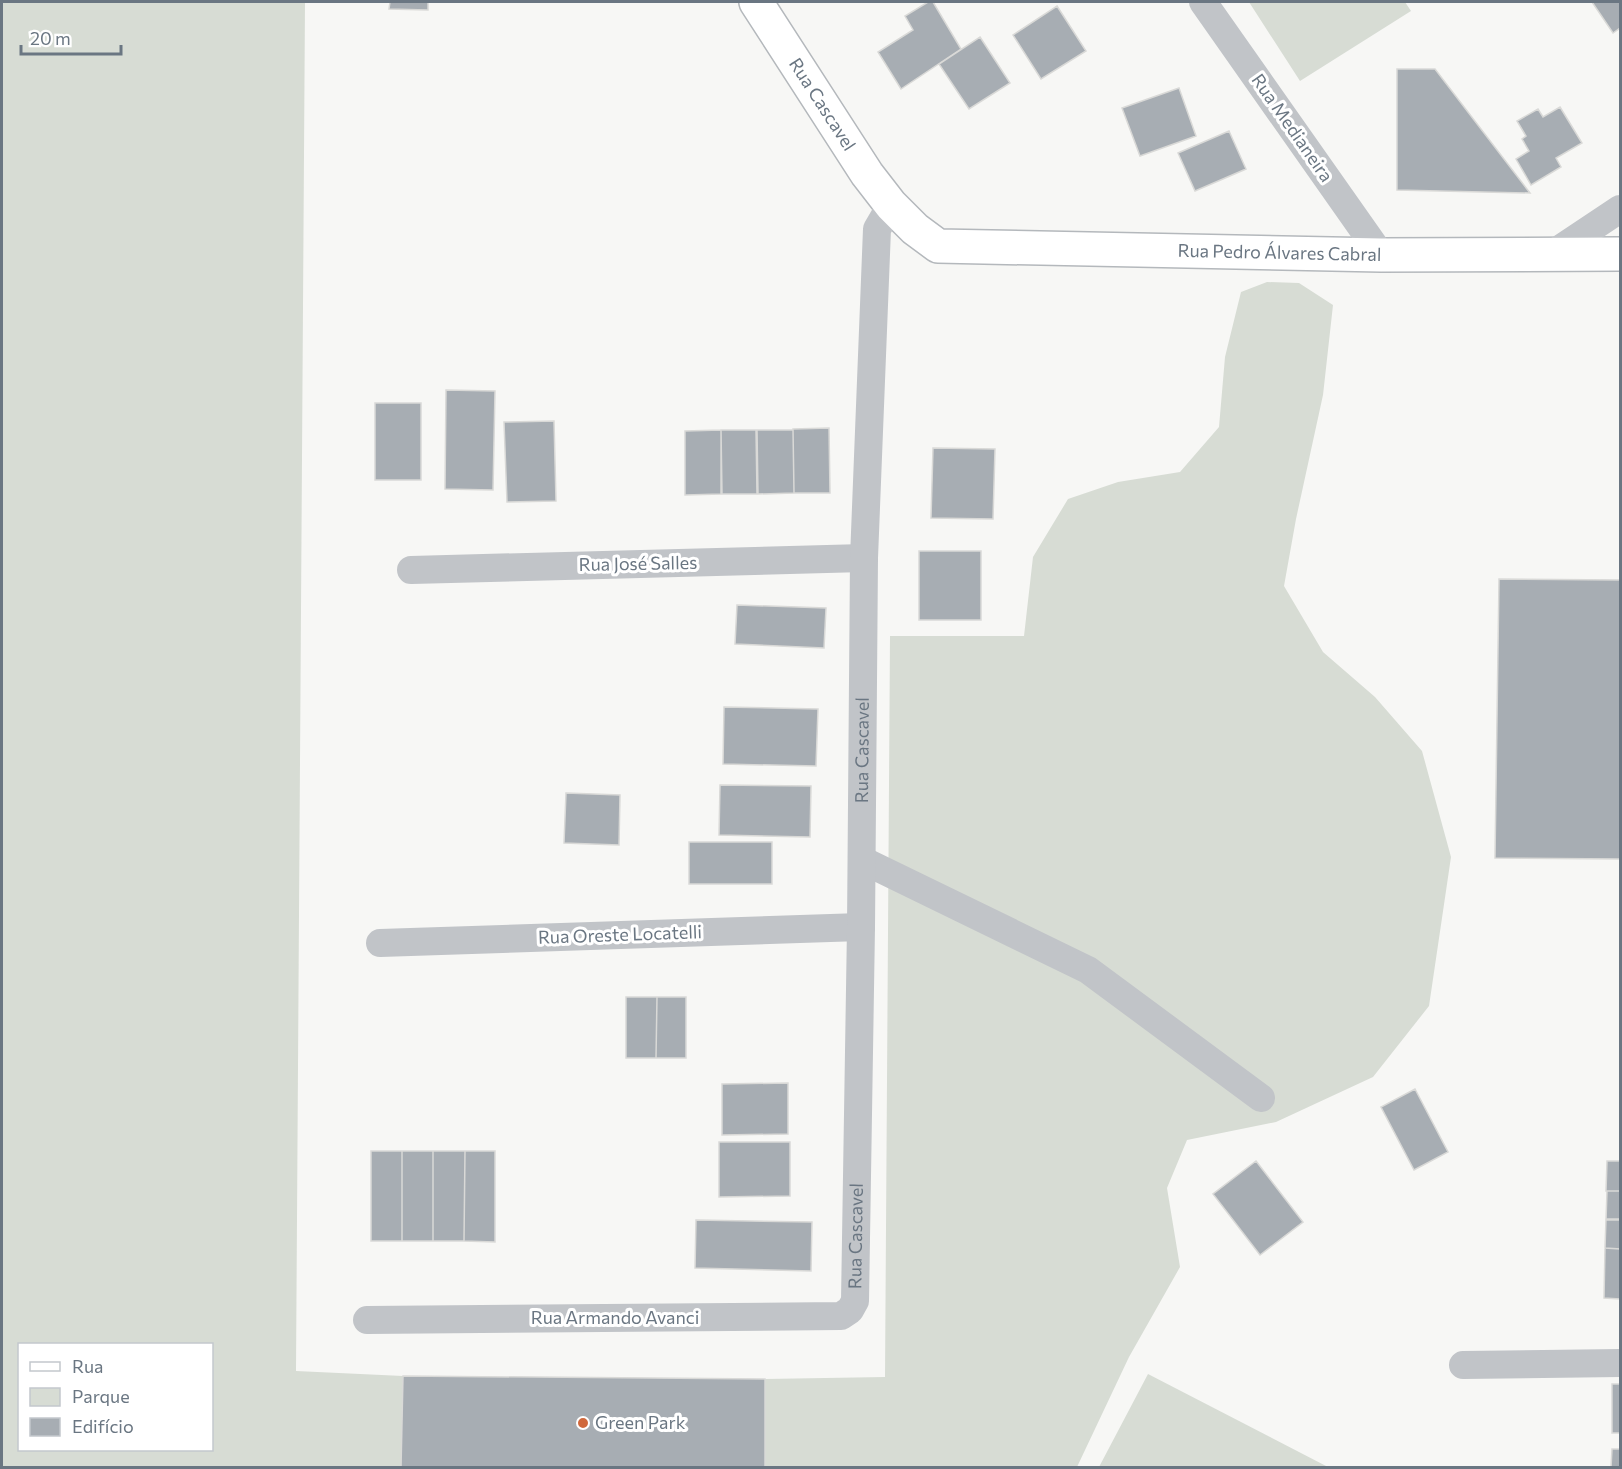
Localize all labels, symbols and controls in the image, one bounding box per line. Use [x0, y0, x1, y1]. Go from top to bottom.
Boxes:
scale bar [21, 18, 122, 56]
text: 20 m [30, 27, 71, 49]
street label: Rua Cascavel [785, 53, 861, 154]
street label: Rua Medianeira [1247, 69, 1338, 186]
street label: Rua Pedro Álvares Cabral [1177, 239, 1382, 265]
street label: Rua José Salles [578, 551, 697, 575]
street label: Rua Cascavel [850, 697, 873, 803]
street label: Rua Oreste Locatelli [538, 920, 702, 948]
street label: Rua Cascavel [843, 1183, 867, 1289]
street label: Rua Armando Avanci [531, 1306, 699, 1328]
legend [18, 1343, 213, 1451]
text: Rua [72, 1355, 103, 1377]
text: Parque [72, 1385, 130, 1407]
place label: Green Park [595, 1411, 686, 1433]
text: Edifício [72, 1415, 134, 1437]
marker: Green Park [576, 1416, 590, 1430]

